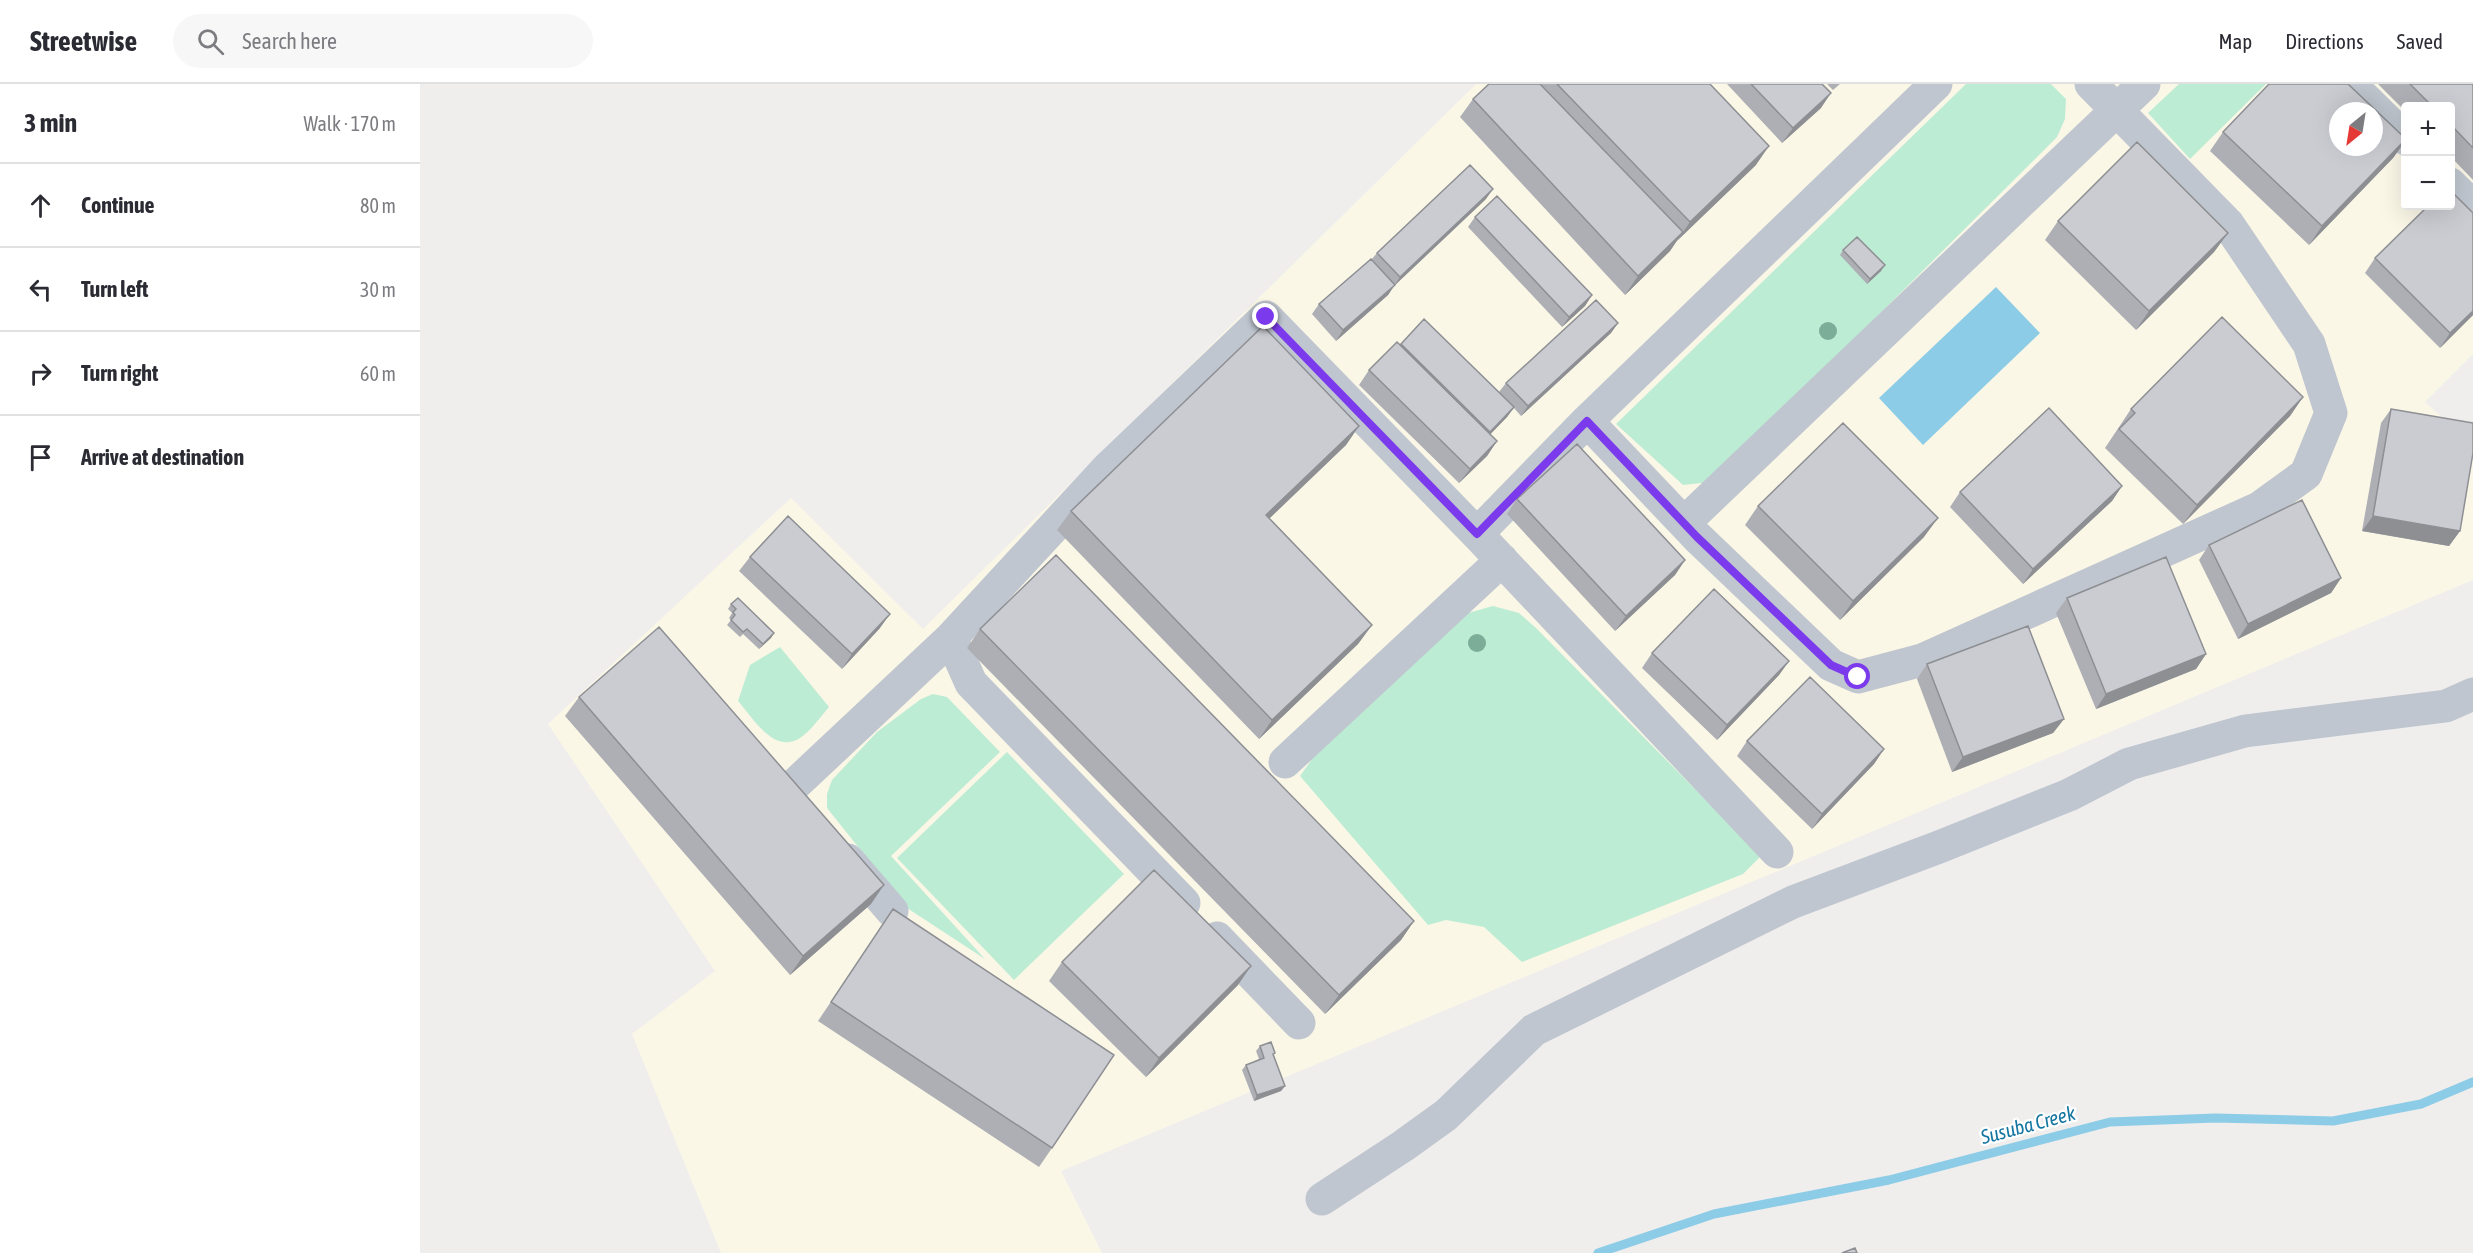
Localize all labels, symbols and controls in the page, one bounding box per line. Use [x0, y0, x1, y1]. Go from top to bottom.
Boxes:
search box [173, 14, 593, 68]
text: Streetwise [30, 25, 137, 57]
icon: search [194, 25, 227, 58]
text: Search here [242, 28, 337, 54]
text: Map [2218, 29, 2252, 53]
text: Directions [2285, 29, 2364, 53]
text: Saved [2397, 29, 2443, 53]
north arrow [2329, 102, 2383, 156]
map controls [2401, 102, 2455, 210]
button: + [2401, 102, 2455, 156]
text: 3 min [24, 108, 77, 138]
text: Walk · 170 m [304, 112, 396, 135]
button: − [2401, 156, 2455, 210]
icon: ahead [24, 189, 57, 222]
text: Continue [81, 192, 155, 218]
text: 80 m [360, 194, 396, 217]
icon: left [24, 273, 57, 306]
text: Turn left [81, 276, 148, 302]
text: 30 m [360, 278, 396, 301]
route end [1252, 303, 1278, 329]
icon: right [24, 357, 57, 390]
text: Turn right [81, 360, 158, 386]
text: 60 m [360, 362, 396, 385]
icon: arrive [24, 441, 57, 474]
text: Arrive at destination [81, 444, 244, 470]
route start [1844, 663, 1870, 689]
water label: Susuba Creek [1977, 1101, 2078, 1148]

